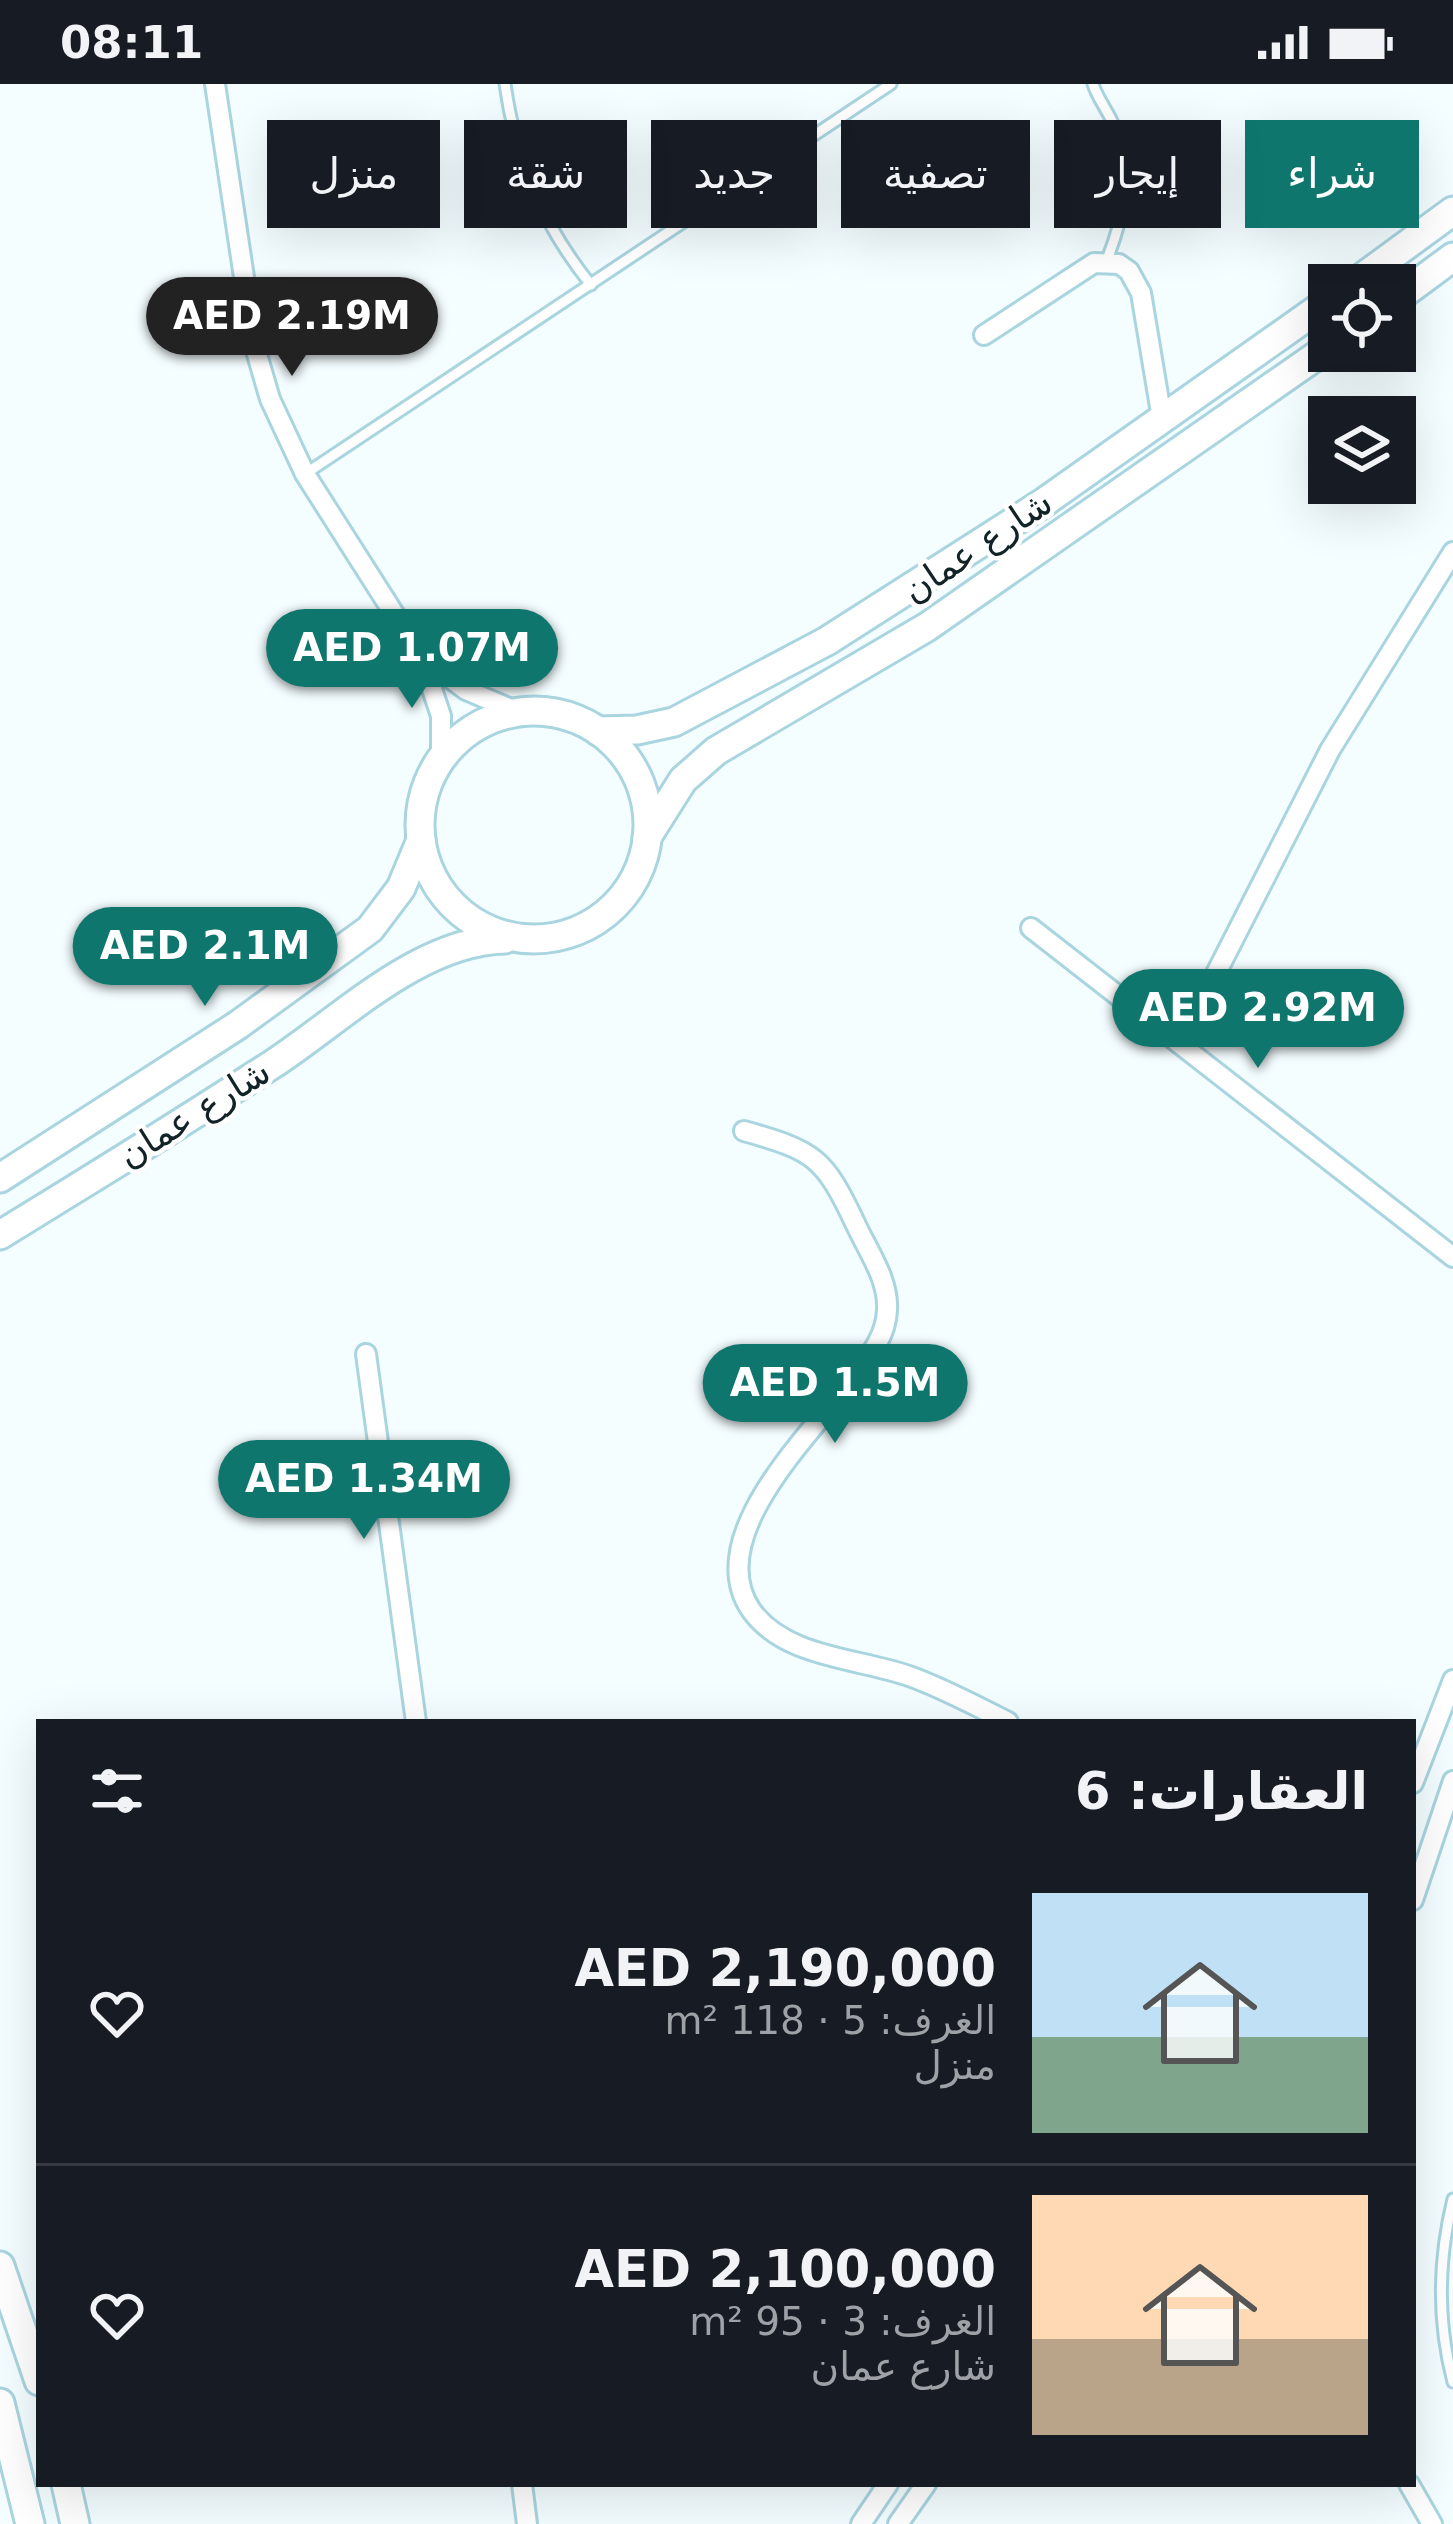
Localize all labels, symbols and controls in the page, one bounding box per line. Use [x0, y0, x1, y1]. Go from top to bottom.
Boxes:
text: 08:11 [60, 16, 203, 69]
chip: منزل [267, 120, 440, 228]
chip: شقة [464, 120, 627, 228]
chip: جديد [651, 120, 817, 228]
chip: تصفية [841, 120, 1030, 228]
chip: إيجار [1054, 120, 1221, 228]
chip: شراء [1245, 120, 1419, 228]
map controls [1308, 264, 1416, 504]
button: locate [1308, 264, 1416, 372]
pin: AED 2.19M [155, 277, 429, 379]
text: AED 2.19M [173, 293, 411, 338]
button: layers [1308, 396, 1416, 504]
street label: شارع عمان [895, 481, 1060, 612]
pin: AED 1.07M [275, 609, 549, 711]
text: AED 1.07M [293, 625, 531, 670]
pin: AED 2.1M [81, 907, 329, 1009]
text: AED 2.1M [100, 923, 310, 968]
pin: AED 2.92M [1121, 969, 1395, 1071]
text: AED 2.92M [1139, 985, 1377, 1030]
street label: شارع عمان [111, 1050, 278, 1177]
pin: AED 1.5M [711, 1344, 959, 1446]
text: AED 1.5M [730, 1360, 940, 1405]
pin: AED 1.34M [227, 1440, 501, 1542]
text: AED 1.34M [245, 1456, 483, 1501]
icon: filters [84, 1758, 150, 1824]
text: العقارات: 6 [1075, 1762, 1368, 1821]
text: AED 2,190,000 [574, 1939, 996, 1998]
icon: home [1128, 1941, 1272, 2085]
icon: heart [84, 1980, 150, 2046]
text: الغرف: 5 · 118 m² [664, 1998, 996, 2043]
text: منزل [913, 2043, 996, 2088]
text: AED 2,100,000 [574, 2240, 996, 2299]
icon: home [1128, 2243, 1272, 2387]
icon: heart [84, 2282, 150, 2348]
text: الغرف: 3 · 95 m² [689, 2299, 996, 2344]
text: شارع عمان [811, 2344, 996, 2389]

